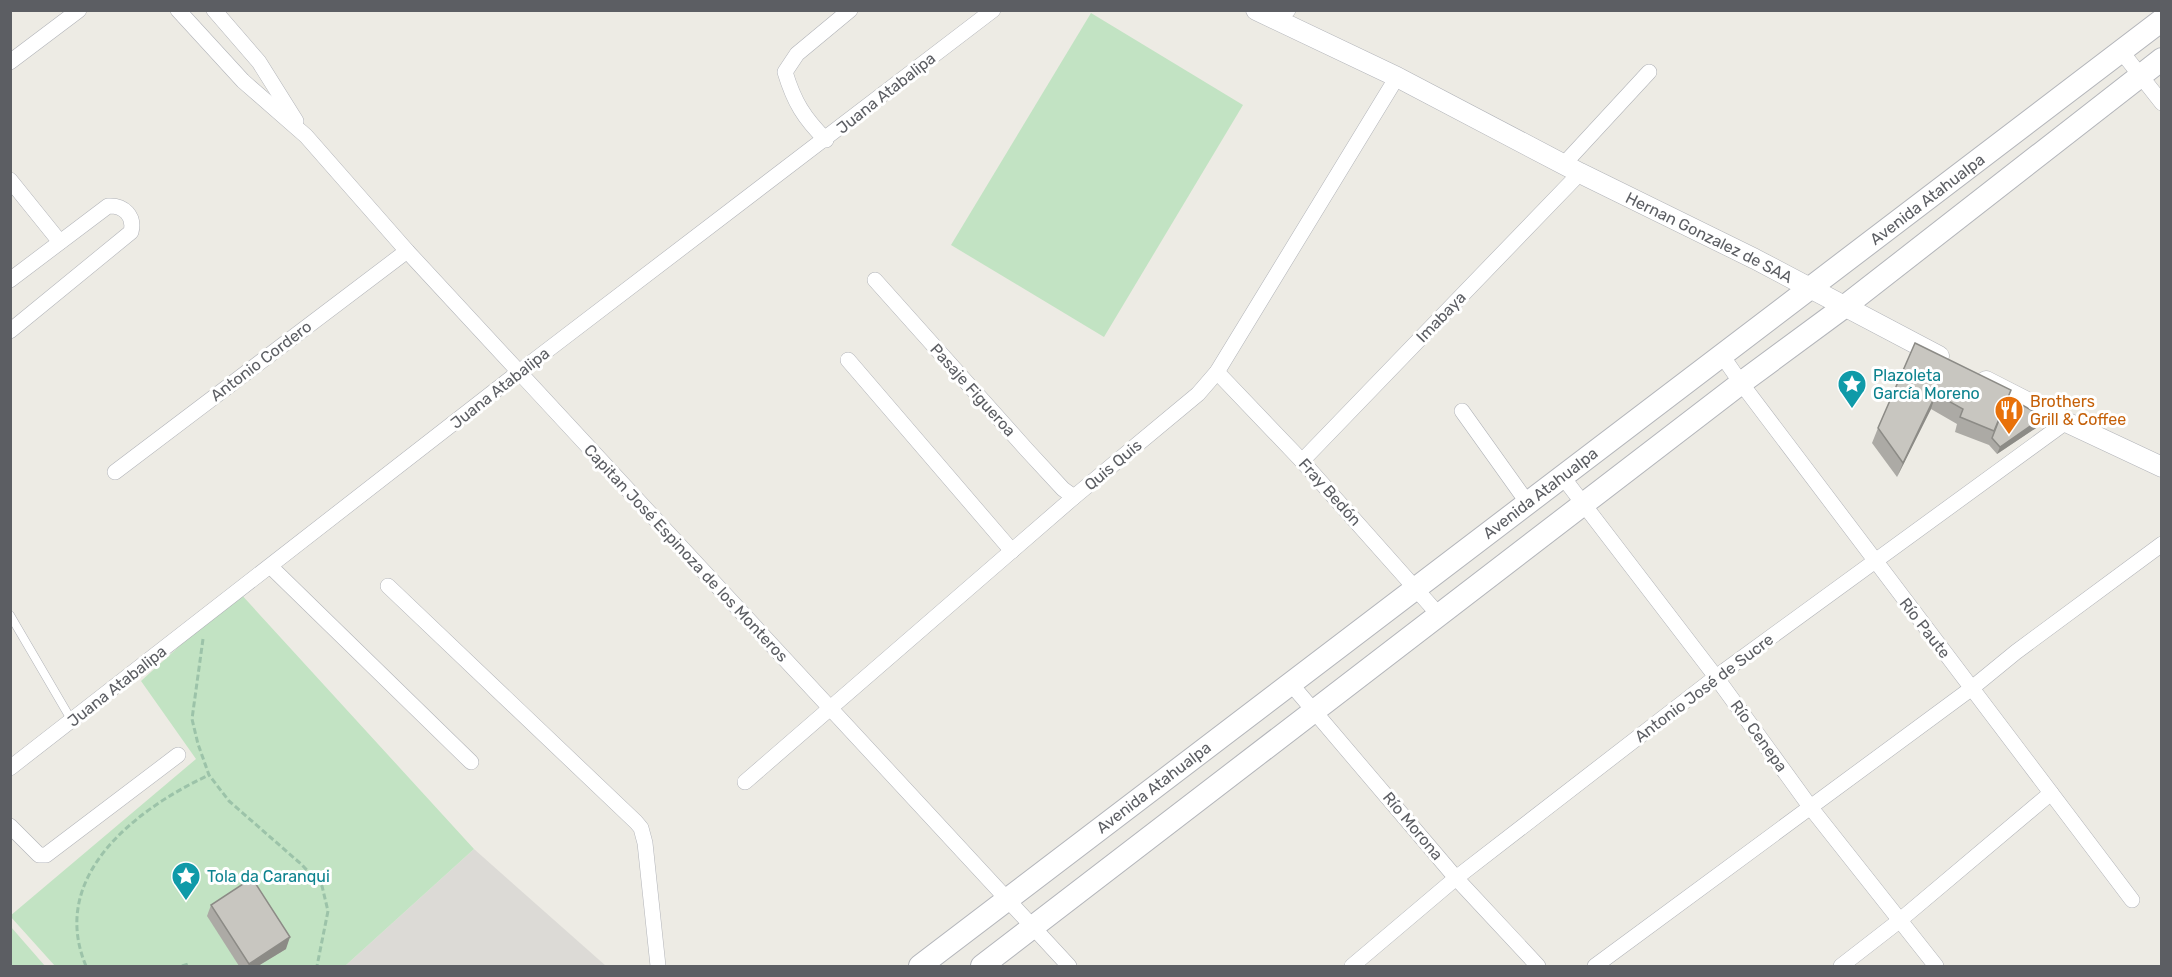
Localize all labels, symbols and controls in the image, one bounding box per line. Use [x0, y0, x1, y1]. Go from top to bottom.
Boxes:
street label: Juana Atabalipa [833, 48, 939, 138]
street label: Avenida Atahualpa [1866, 149, 1988, 249]
street label: Hernan Gonzalez de SAA [1623, 187, 1796, 287]
street label: Imabaya [1412, 288, 1470, 346]
street label: Antonio Cordero [207, 317, 315, 405]
street label: Pasaje Figueroa [926, 340, 1020, 440]
street label: Juana Atabalipa [447, 343, 553, 433]
place label: Plazoleta García Moreno [1873, 366, 1980, 403]
place icon: Plazoleta García Moreno [1836, 368, 1868, 410]
place label: Brothers Grill & Coffee [2030, 392, 2126, 429]
restaurant icon: Brothers Grill & Coffee [1993, 394, 2025, 436]
street label: Quis Quis [1080, 436, 1146, 494]
street label: Capitan José Espinoza de los Monteros [580, 440, 792, 666]
street label: Avenida Atahualpa [1479, 443, 1601, 542]
street label: Fray Bedón [1295, 454, 1365, 530]
street label: Río Paute [1896, 594, 1954, 662]
street label: Antonio José de Sucre [1631, 630, 1777, 746]
street label: Juana Atabalipa [64, 641, 170, 731]
street label: Río Cenepa [1727, 696, 1791, 776]
street label: Avenida Atahualpa [1092, 737, 1214, 837]
street label: Río Morona [1379, 788, 1447, 864]
place icon: Tola da Caranqui [170, 860, 202, 902]
place label: Tola da Caranqui [207, 867, 330, 886]

